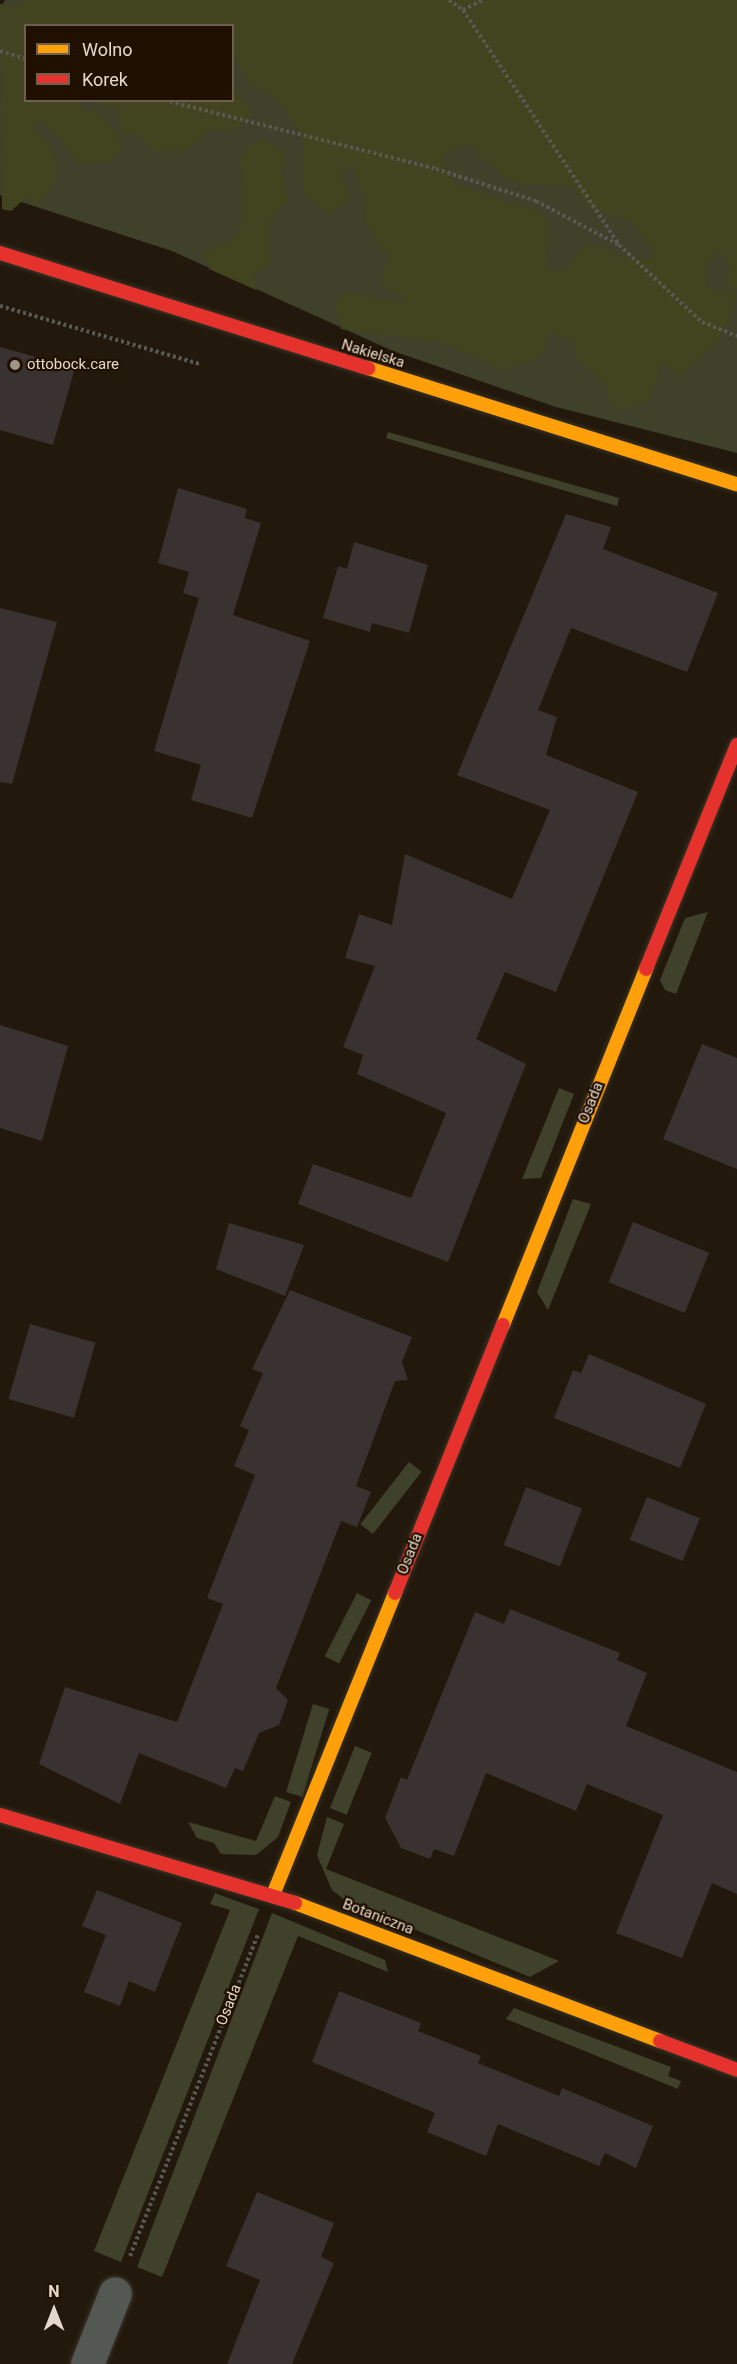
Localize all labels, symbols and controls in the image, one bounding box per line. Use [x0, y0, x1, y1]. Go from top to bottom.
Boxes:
legend [24, 24, 234, 102]
text: Wolno [82, 39, 133, 60]
text: Korek [82, 69, 128, 90]
street label: Nakielska [339, 336, 407, 372]
place label: ottobock.care [27, 356, 119, 374]
marker: ottobock.care [8, 358, 22, 372]
street label: Osada [575, 1080, 607, 1126]
street label: Osada [394, 1531, 426, 1577]
street label: Botaniczna [340, 1895, 416, 1939]
street label: Osada [213, 1982, 245, 2028]
north arrow [24, 2280, 84, 2340]
text: N [48, 2282, 60, 2301]

